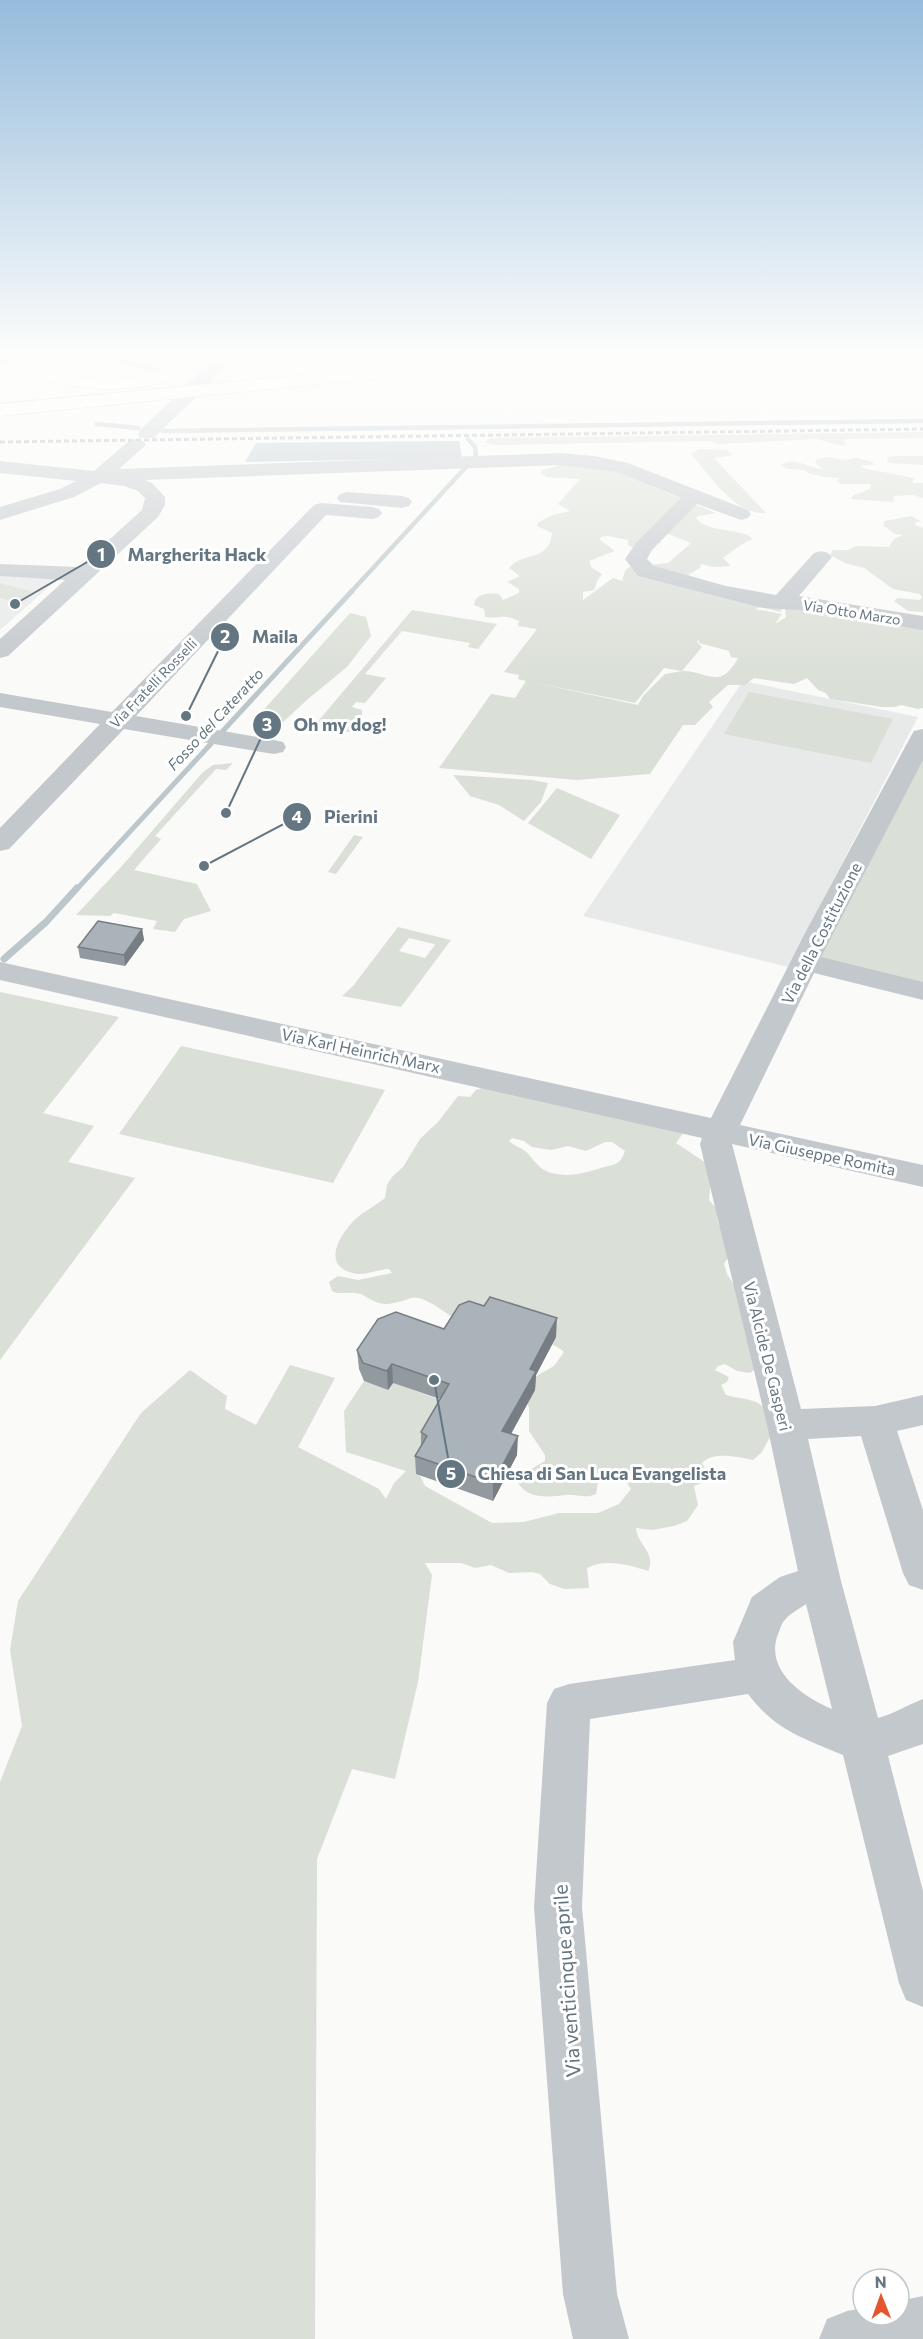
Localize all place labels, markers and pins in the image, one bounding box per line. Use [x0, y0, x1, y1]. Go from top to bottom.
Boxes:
callout: Margherita Hack [86, 536, 279, 572]
callout: Maila [210, 619, 310, 655]
callout: Oh my dog! [252, 707, 399, 743]
callout: Pierini [282, 799, 390, 835]
callout: Chiesa di San Luca Evangelista [436, 1456, 738, 1492]

